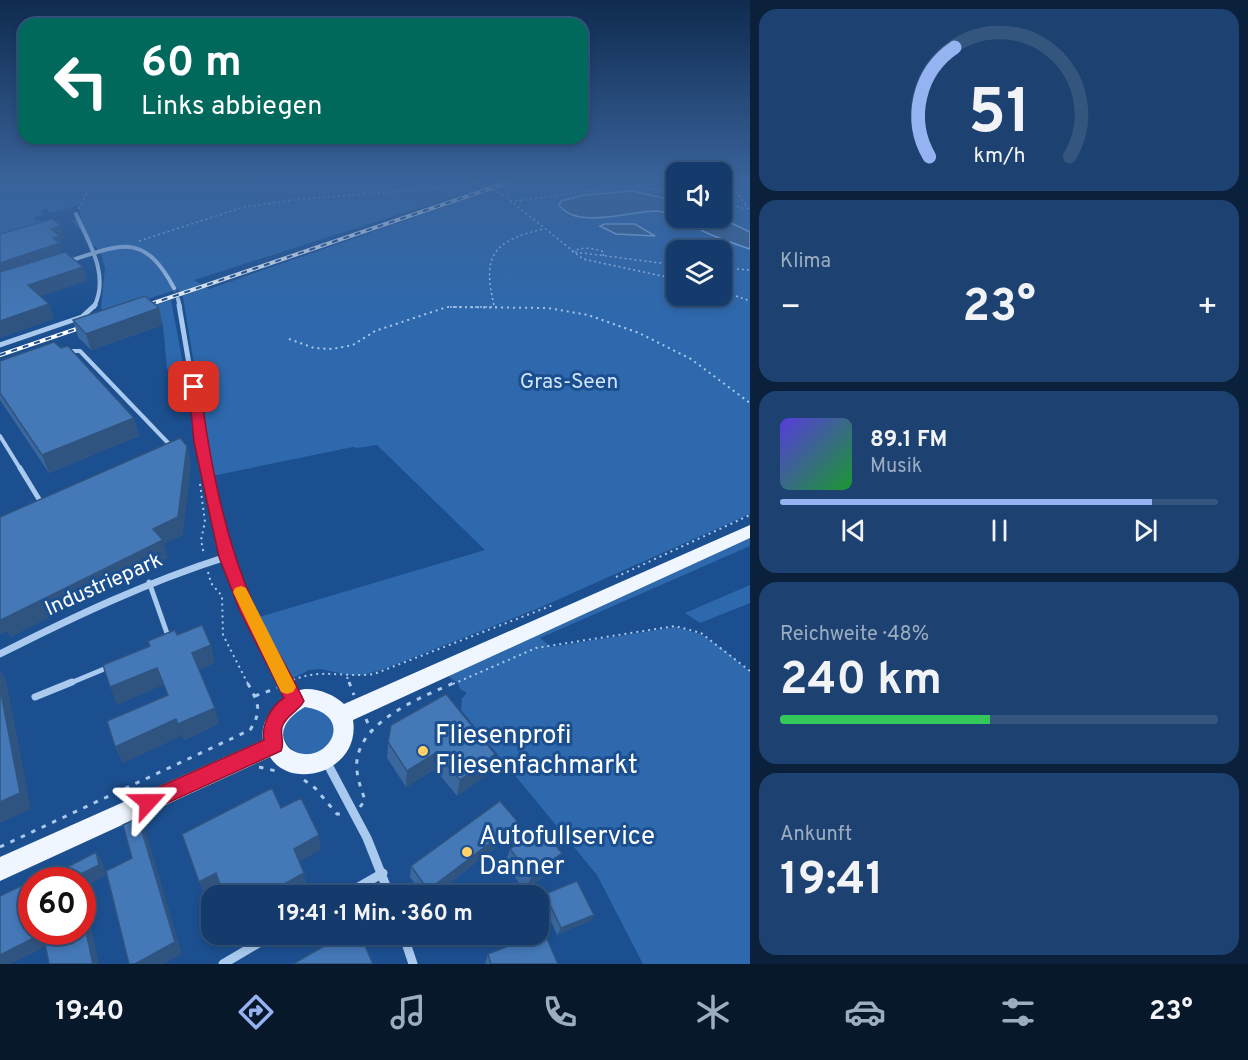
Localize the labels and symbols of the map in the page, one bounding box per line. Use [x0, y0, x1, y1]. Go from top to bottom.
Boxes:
pin [168, 361, 219, 412]
park label: Gras-Seen [520, 369, 618, 396]
street label: Industriepark [41, 547, 167, 623]
place label: Fliesenprofi Fliesenfachmarkt [435, 720, 638, 783]
marker: Fliesenprofi Fliesenfachmarkt [416, 744, 430, 758]
position arrow [116, 770, 180, 834]
place label: Autofullservice Danner [479, 821, 655, 884]
marker: Autofullservice Danner [460, 845, 474, 859]
speed limit sign: 60 [18, 867, 96, 945]

